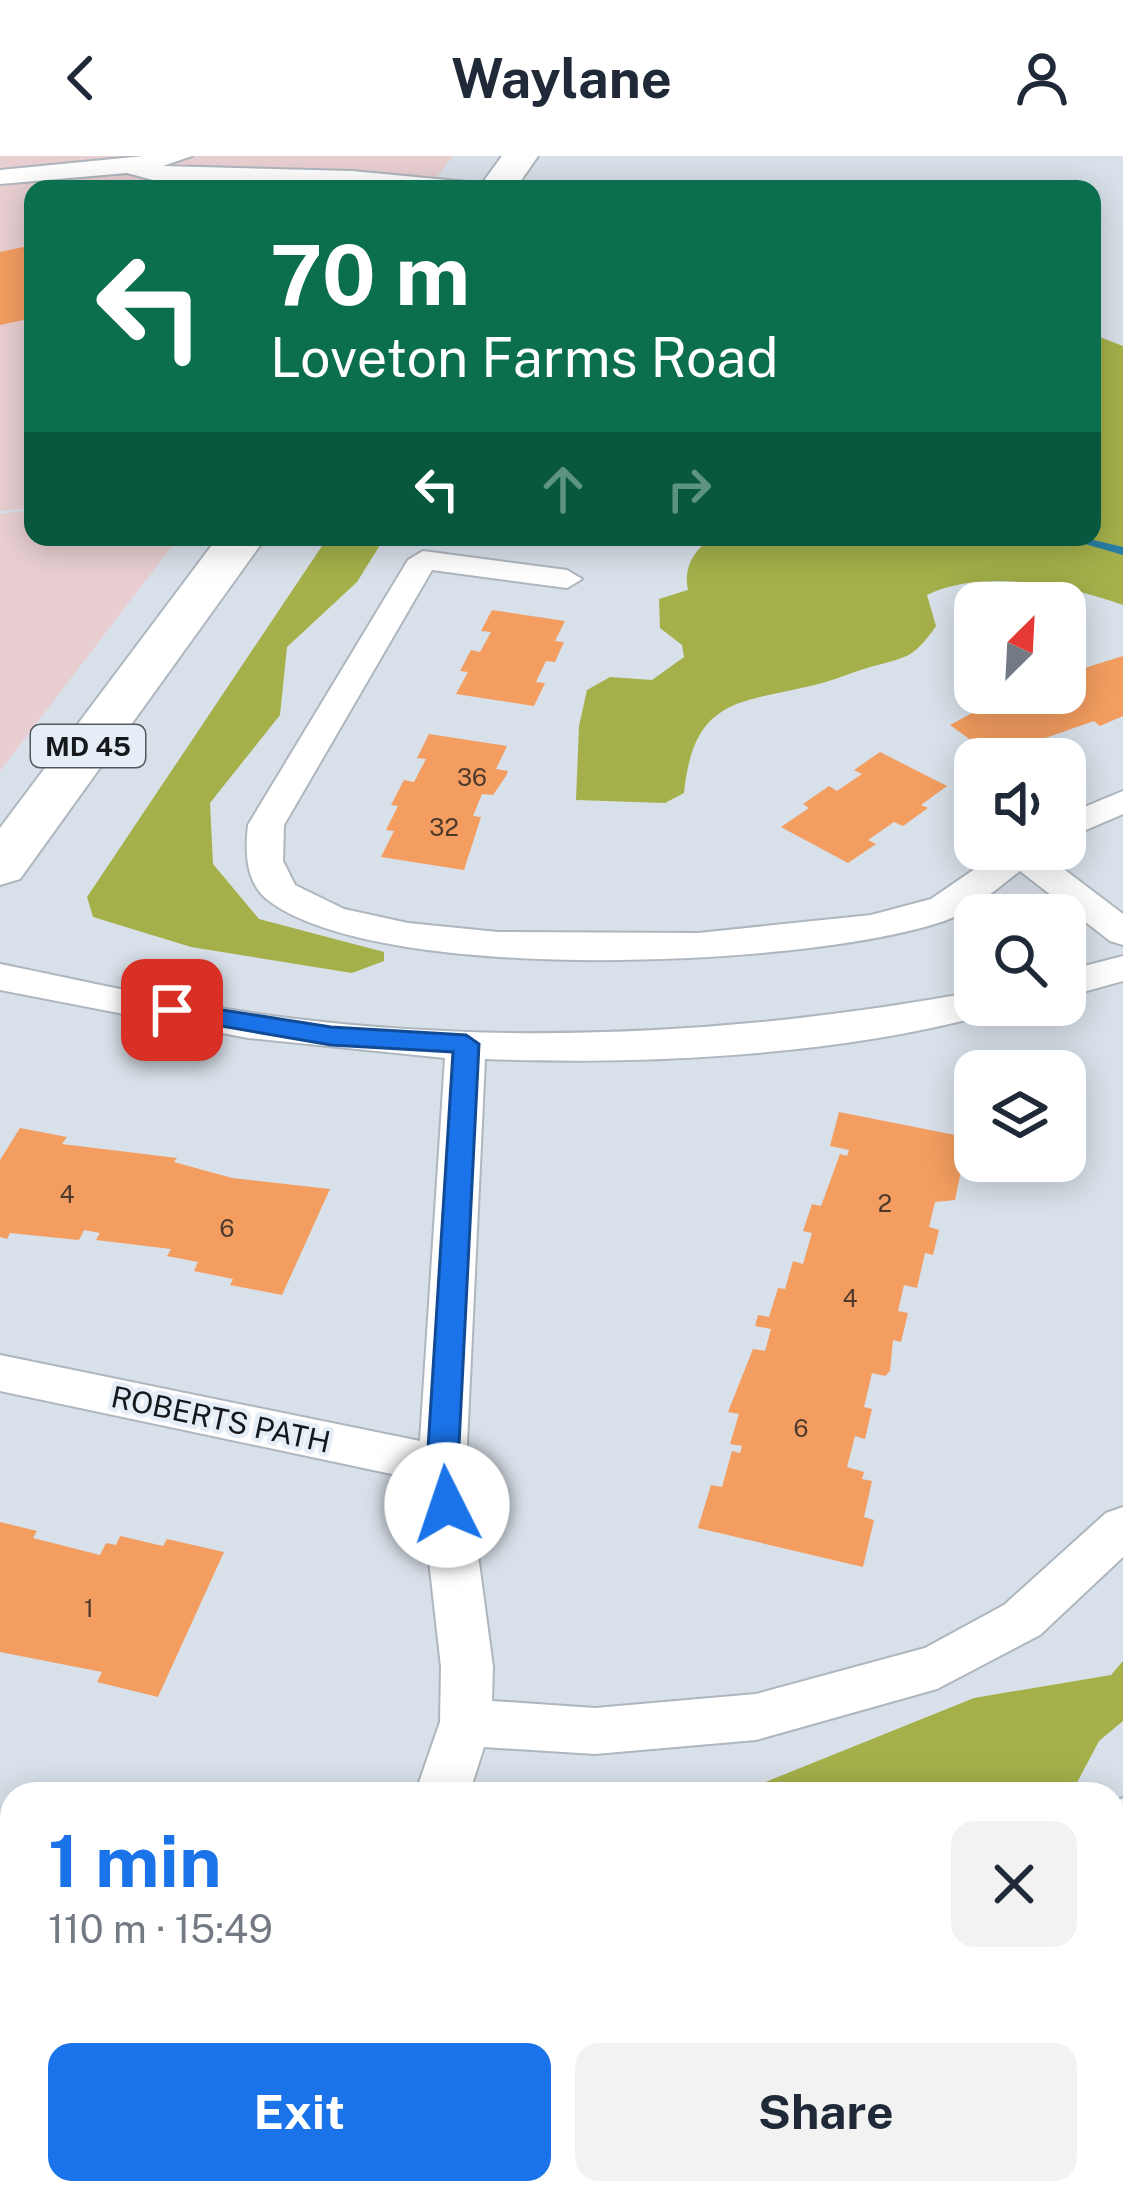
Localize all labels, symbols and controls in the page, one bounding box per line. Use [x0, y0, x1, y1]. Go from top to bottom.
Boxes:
icon: back [48, 45, 114, 111]
icon: person [1009, 45, 1075, 111]
text: Waylane [451, 47, 672, 110]
text: 70 m [270, 225, 470, 324]
icon: left [72, 228, 228, 384]
text: Loveton Farms Road [270, 326, 778, 389]
icon: left [404, 456, 470, 522]
icon: ahead [530, 456, 596, 522]
icon: right [656, 456, 722, 522]
north arrow [954, 582, 1086, 714]
map controls [954, 582, 1086, 1182]
road number: MD 45 [31, 725, 145, 767]
button: sound [954, 738, 1086, 870]
house number: 36 [457, 763, 487, 791]
house number: 32 [429, 813, 459, 841]
button: search [954, 894, 1086, 1026]
pin [121, 959, 223, 1061]
icon: arrive [139, 977, 205, 1043]
button: layers [954, 1050, 1086, 1182]
house number: 4 [59, 1180, 75, 1208]
house number: 2 [878, 1189, 892, 1217]
house number: 6 [220, 1214, 234, 1242]
house number: 4 [842, 1284, 858, 1312]
street label: ROBERTS PATH [108, 1378, 334, 1460]
house number: 6 [794, 1414, 808, 1442]
position arrow [384, 1442, 510, 1568]
house number: 1 [84, 1594, 94, 1622]
text: 1 min [48, 1819, 222, 1903]
button: close [951, 1821, 1077, 1947]
text: 110 m · 15:49 [48, 1906, 273, 1952]
button: Exit [48, 2043, 551, 2181]
button: Share [575, 2043, 1077, 2181]

